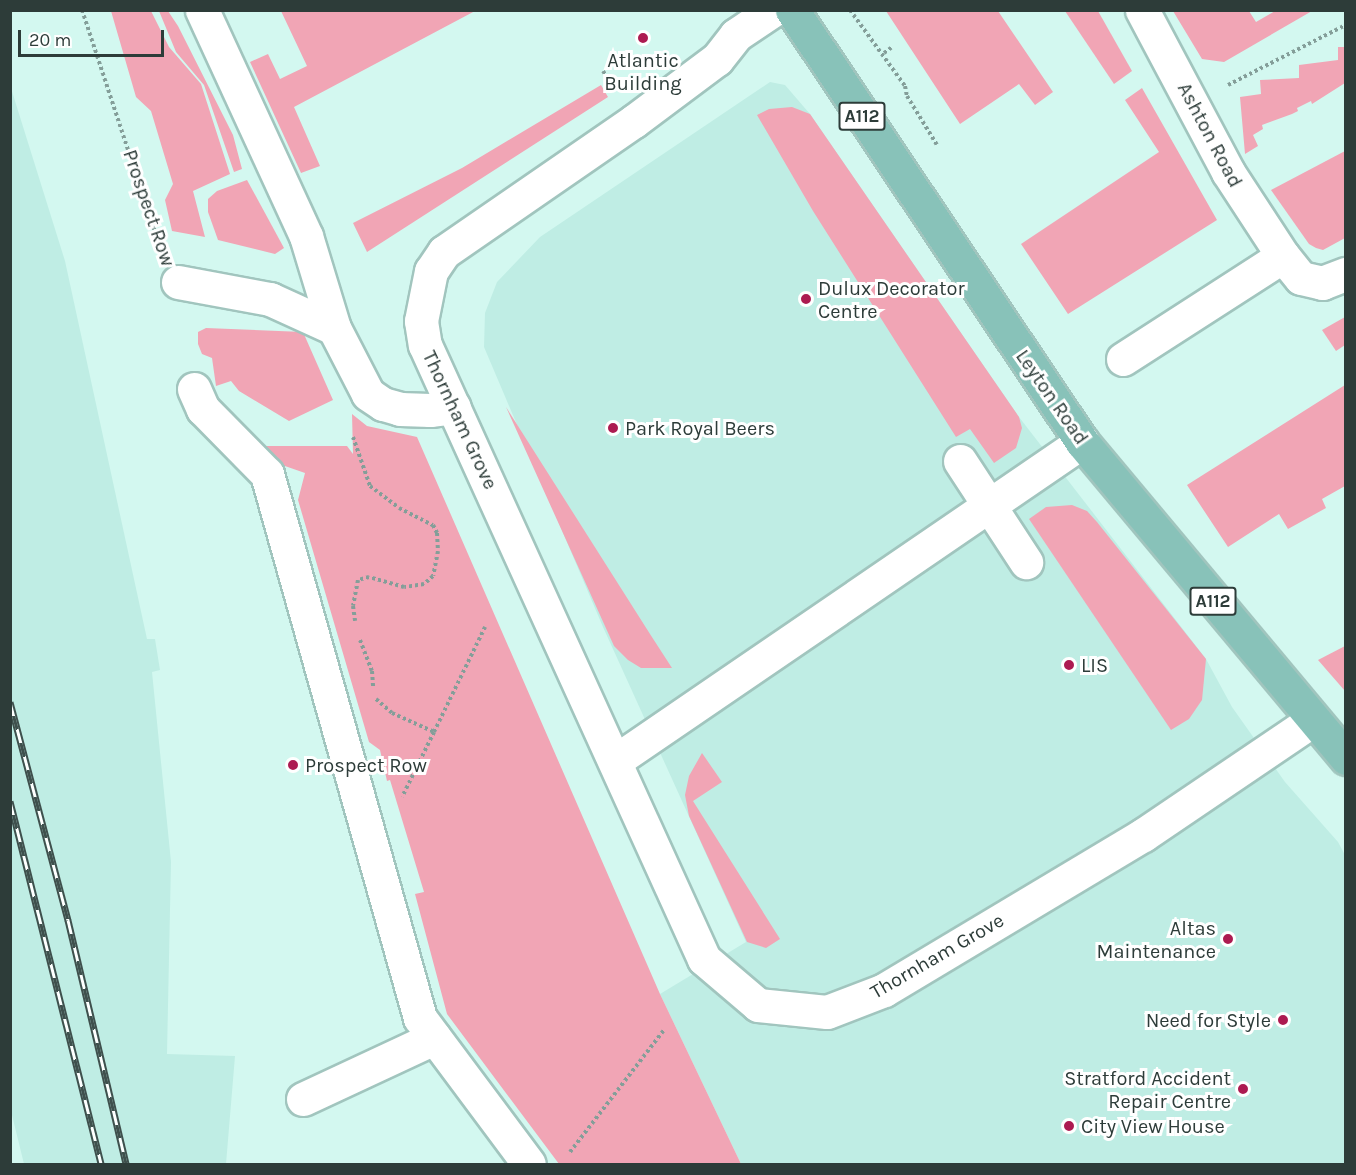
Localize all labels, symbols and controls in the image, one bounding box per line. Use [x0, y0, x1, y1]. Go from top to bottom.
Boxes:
scale bar [21, 18, 166, 56]
text: 20 m [29, 29, 71, 51]
marker: Atlantic Building [636, 31, 650, 45]
place label: Atlantic Building [604, 48, 682, 95]
street label: Ashton Road [1172, 78, 1248, 192]
road number: A112 [838, 101, 886, 131]
street label: Prospect Row [118, 146, 180, 270]
place label: Dulux Decorator Centre [818, 276, 965, 323]
marker: Dulux Decorator Centre [799, 292, 813, 306]
street label: Leyton Road [1011, 345, 1093, 449]
street label: Thornham Grove [417, 347, 503, 493]
place label: Park Royal Beers [625, 416, 775, 440]
marker: Park Royal Beers [606, 421, 620, 435]
road number: A112 [1189, 586, 1237, 616]
place label: LIS [1081, 653, 1108, 677]
marker: LIS [1062, 658, 1076, 672]
place label: Prospect Row [305, 753, 427, 777]
marker: Prospect Row [286, 758, 300, 772]
street label: Thornham Grove [866, 908, 1008, 1004]
place label: Altas Maintenance [1096, 916, 1216, 963]
marker: Altas Maintenance [1221, 932, 1235, 946]
place label: Need for Style [1146, 1008, 1271, 1032]
marker: Need for Style [1276, 1013, 1290, 1027]
place label: Stratford Accident Repair Centre [1064, 1066, 1231, 1113]
marker: Stratford Accident Repair Centre [1236, 1082, 1250, 1096]
place label: City View House [1081, 1114, 1225, 1138]
marker: City View House [1062, 1119, 1076, 1133]

